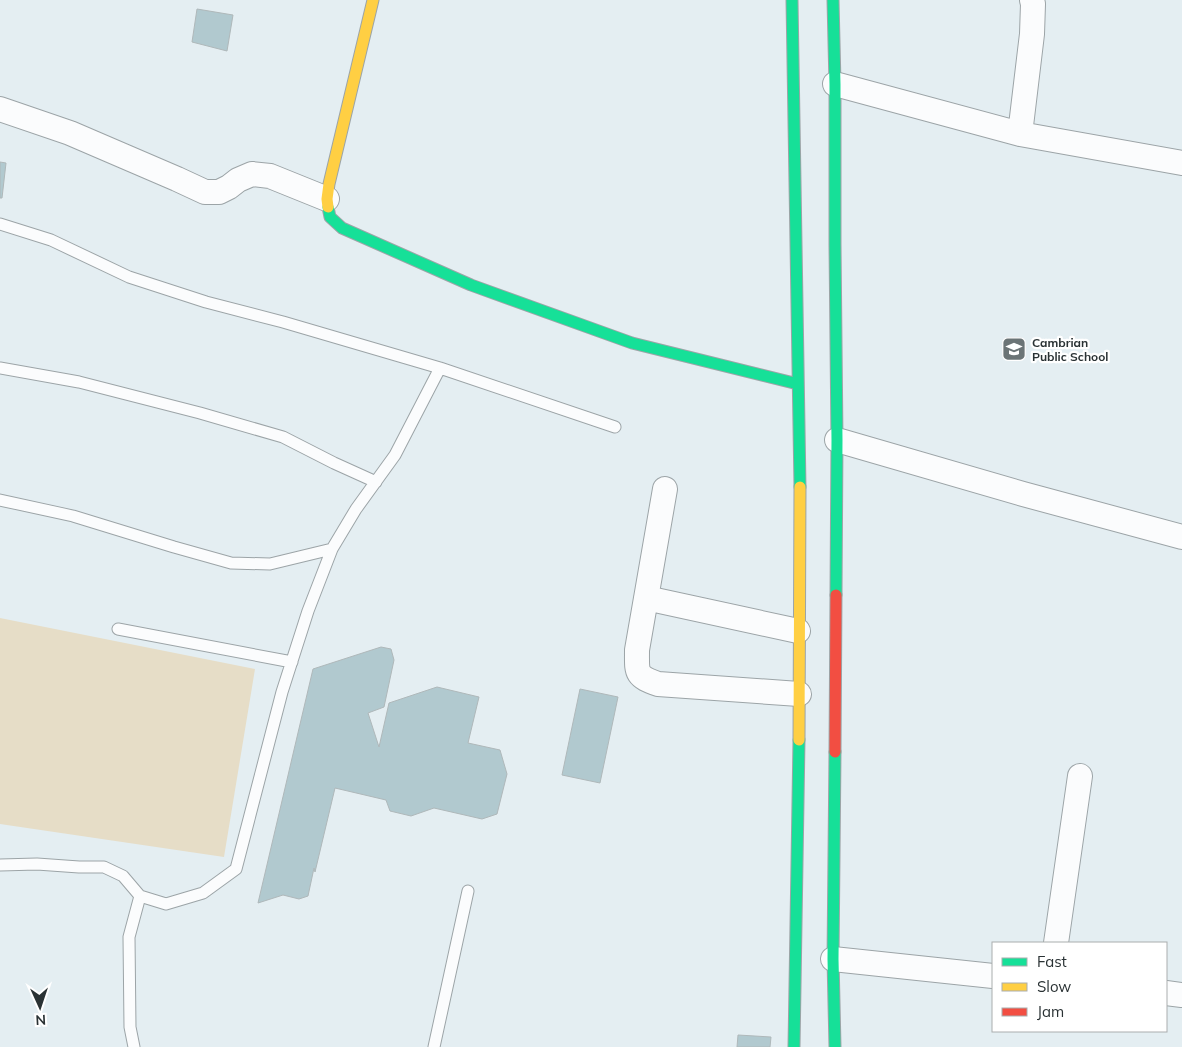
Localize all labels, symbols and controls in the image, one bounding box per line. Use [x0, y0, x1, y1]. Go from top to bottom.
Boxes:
place label: Cambrian Public School [1032, 335, 1108, 364]
school or university icon: Cambrian Public School [1001, 336, 1027, 362]
legend [992, 942, 1167, 1032]
text: Fast [1037, 952, 1067, 971]
text: Slow [1037, 977, 1071, 996]
north arrow [15, 982, 65, 1032]
text: Jam [1037, 1002, 1064, 1021]
text: N [35, 1011, 46, 1029]

